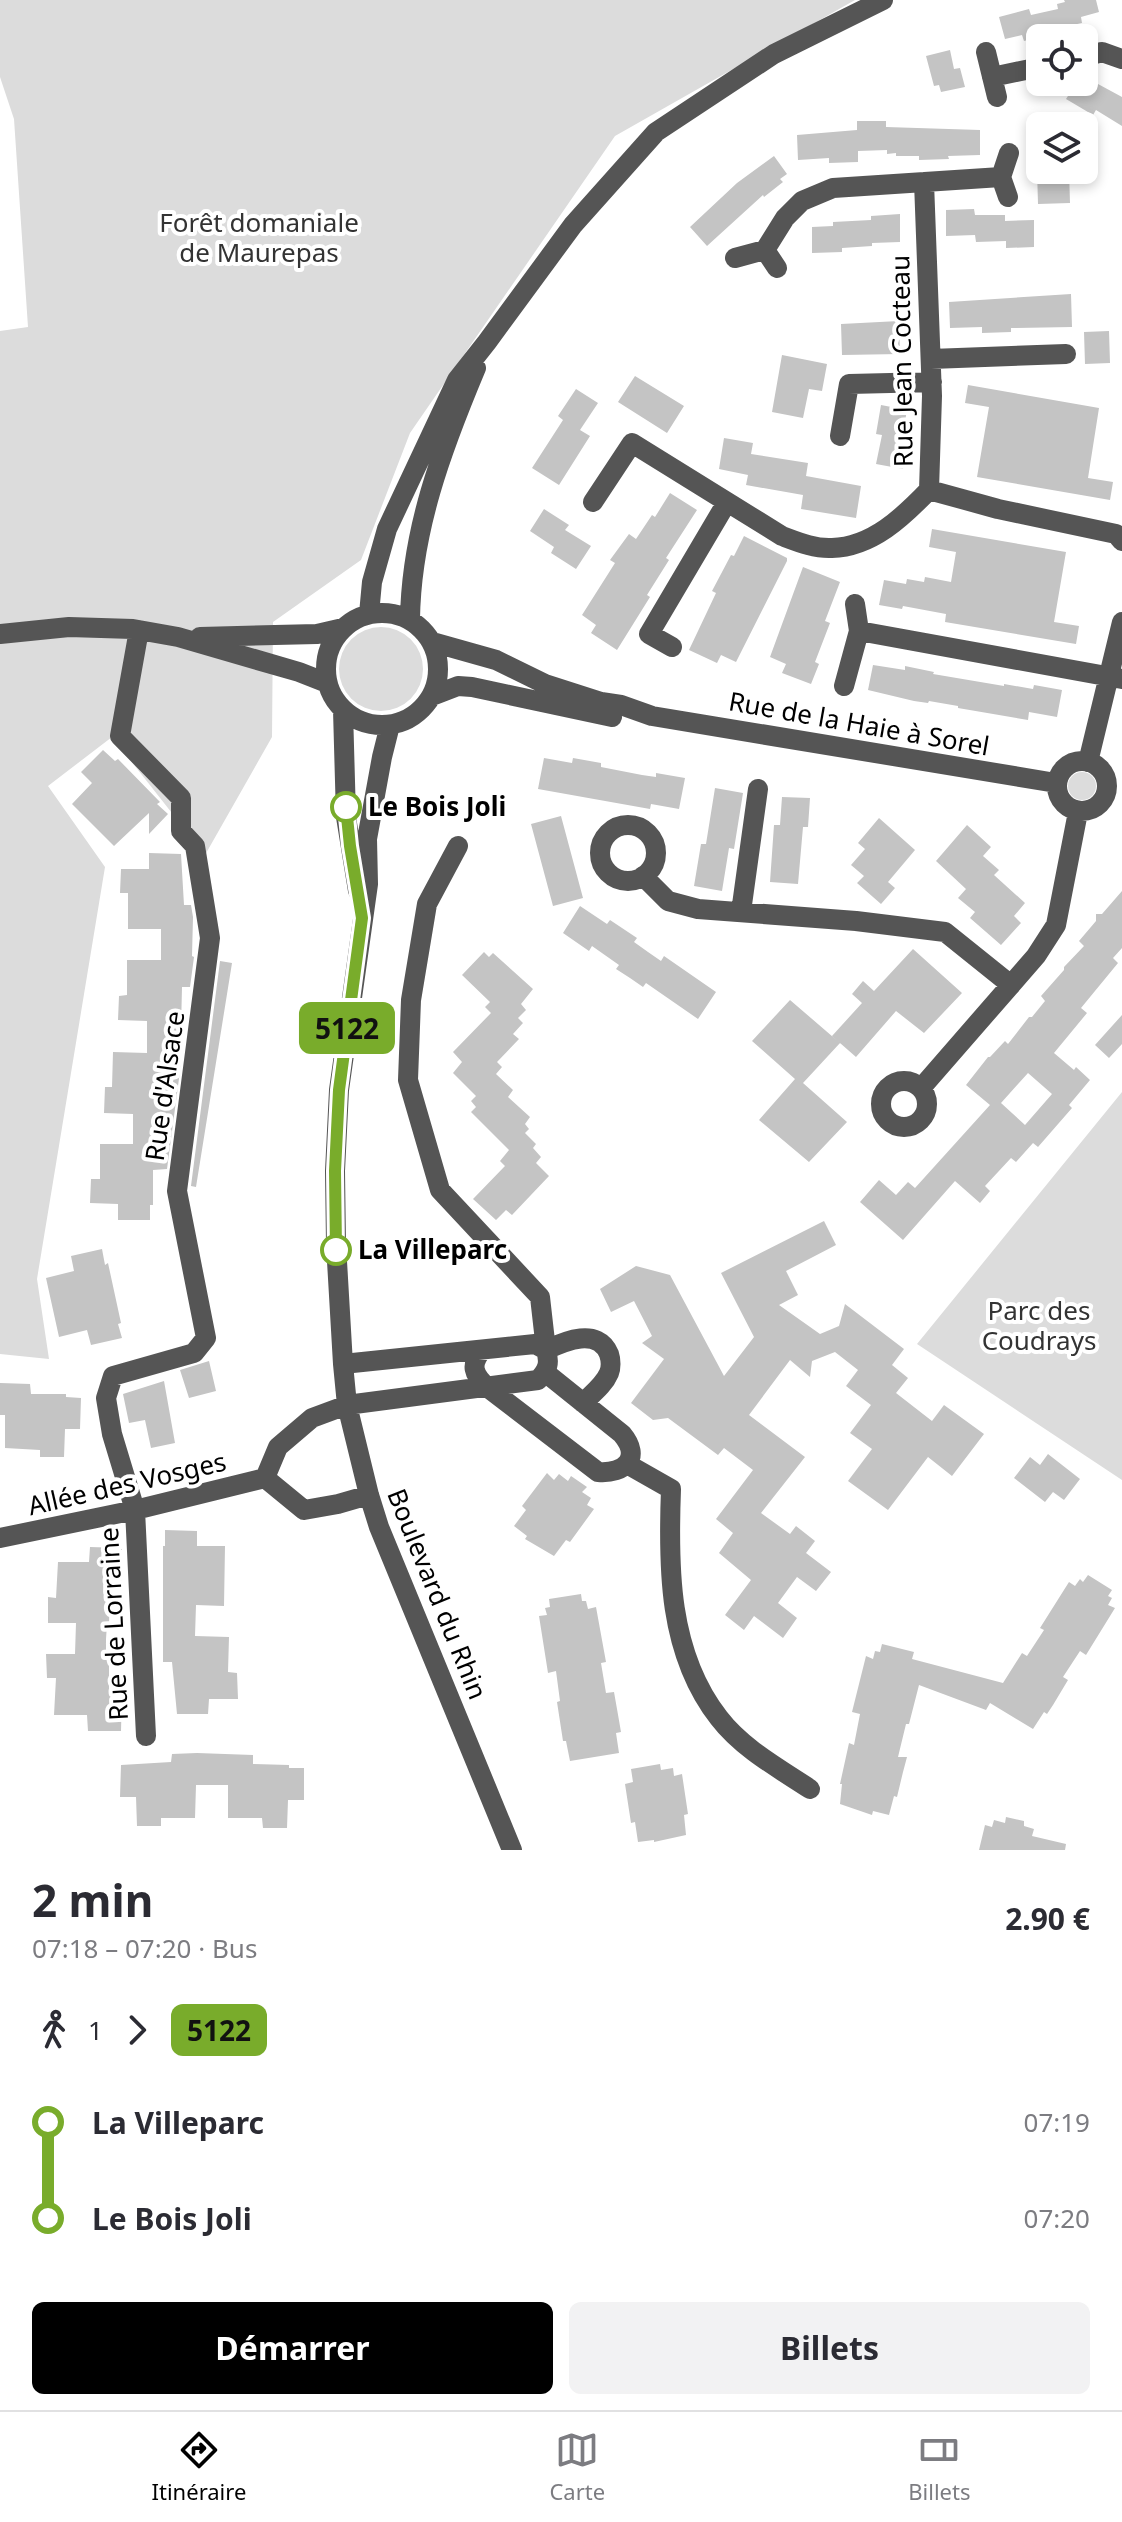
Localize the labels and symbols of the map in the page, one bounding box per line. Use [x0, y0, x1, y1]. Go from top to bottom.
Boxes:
park label: Forêt domaniale de Maurepas [159, 204, 359, 270]
street label: Rue Jean Cocteau [881, 255, 921, 467]
street label: Rue de la Haie à Sorel [726, 682, 992, 764]
place label: Le Bois Joli [368, 788, 506, 824]
marker: Le Bois Joli [331, 792, 361, 822]
line badge: 5122 [291, 1002, 403, 1054]
street label: Rue d'Alsace [136, 1008, 192, 1163]
place label: La Villeparc [358, 1231, 507, 1267]
marker: La Villeparc [321, 1235, 351, 1265]
park label: Parc des Coudrays [982, 1292, 1096, 1358]
street label: Allée des Vosges [24, 1443, 229, 1523]
street label: Boulevard du Rhin [379, 1483, 497, 1704]
street label: Rue de Lorraine [90, 1527, 136, 1722]

